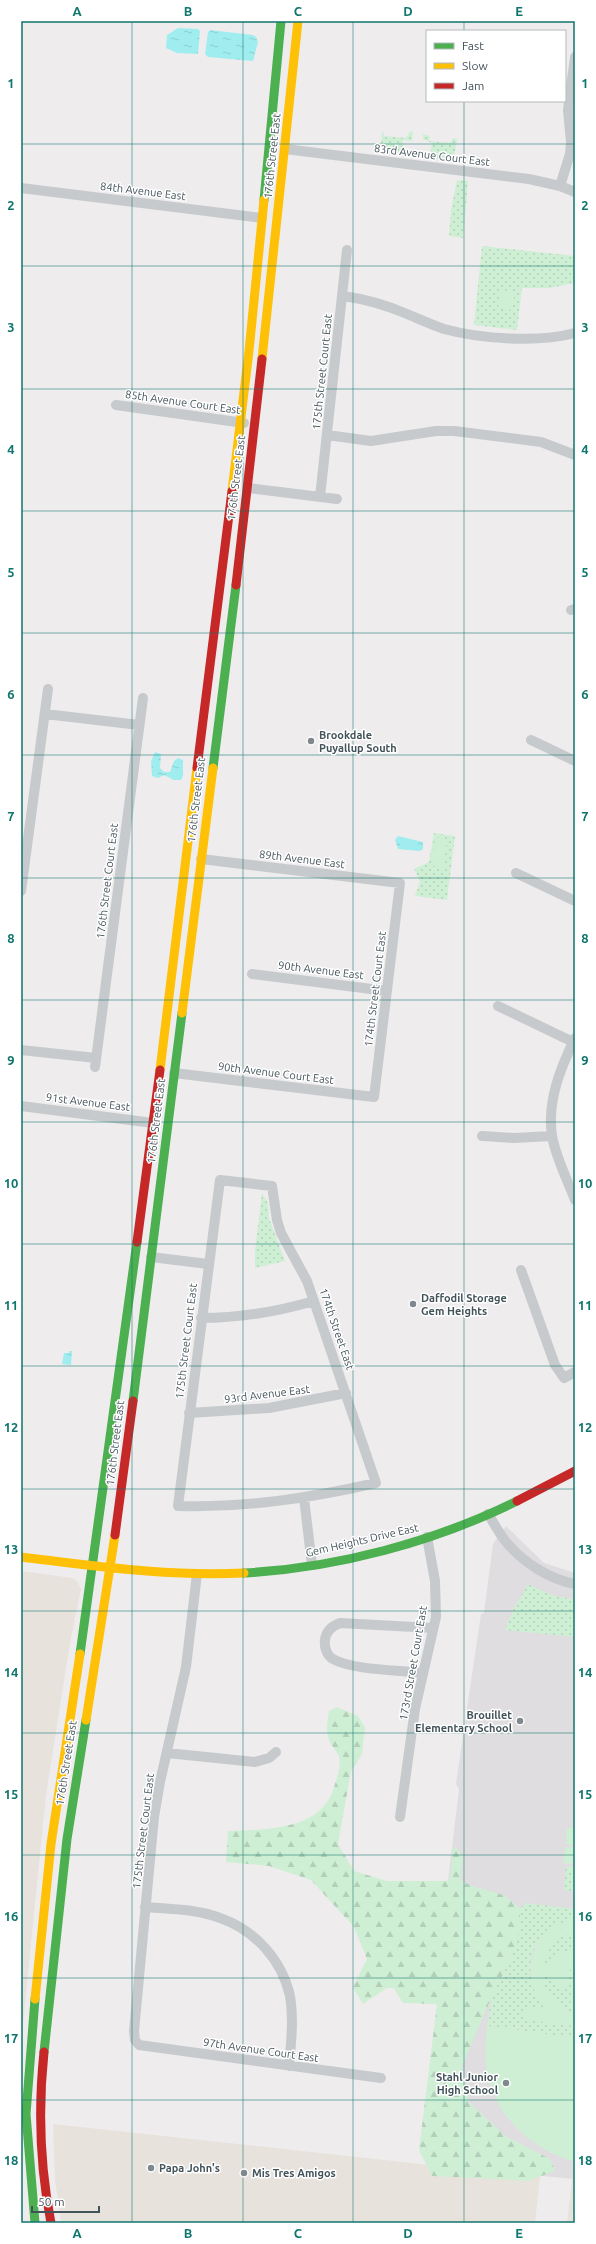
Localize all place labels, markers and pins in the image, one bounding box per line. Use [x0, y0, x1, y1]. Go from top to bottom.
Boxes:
place label: Brookdale Puyallup South [319, 729, 397, 754]
marker: Brookdale Puyallup South [306, 736, 316, 746]
place label: Daffodil Storage Gem Heights [421, 1292, 507, 1317]
marker: Daffodil Storage Gem Heights [408, 1299, 418, 1309]
place label: Brouillet Elementary School [415, 1709, 513, 1734]
marker: Brouillet Elementary School [515, 1716, 525, 1726]
place label: Stahl Junior High School [436, 2071, 499, 2096]
marker: Stahl Junior High School [501, 2078, 511, 2088]
place label: Papa John's [159, 2162, 220, 2174]
marker: Papa John's [146, 2163, 156, 2173]
place label: Mis Tres Amigos [252, 2167, 336, 2179]
marker: Mis Tres Amigos [239, 2168, 249, 2178]

